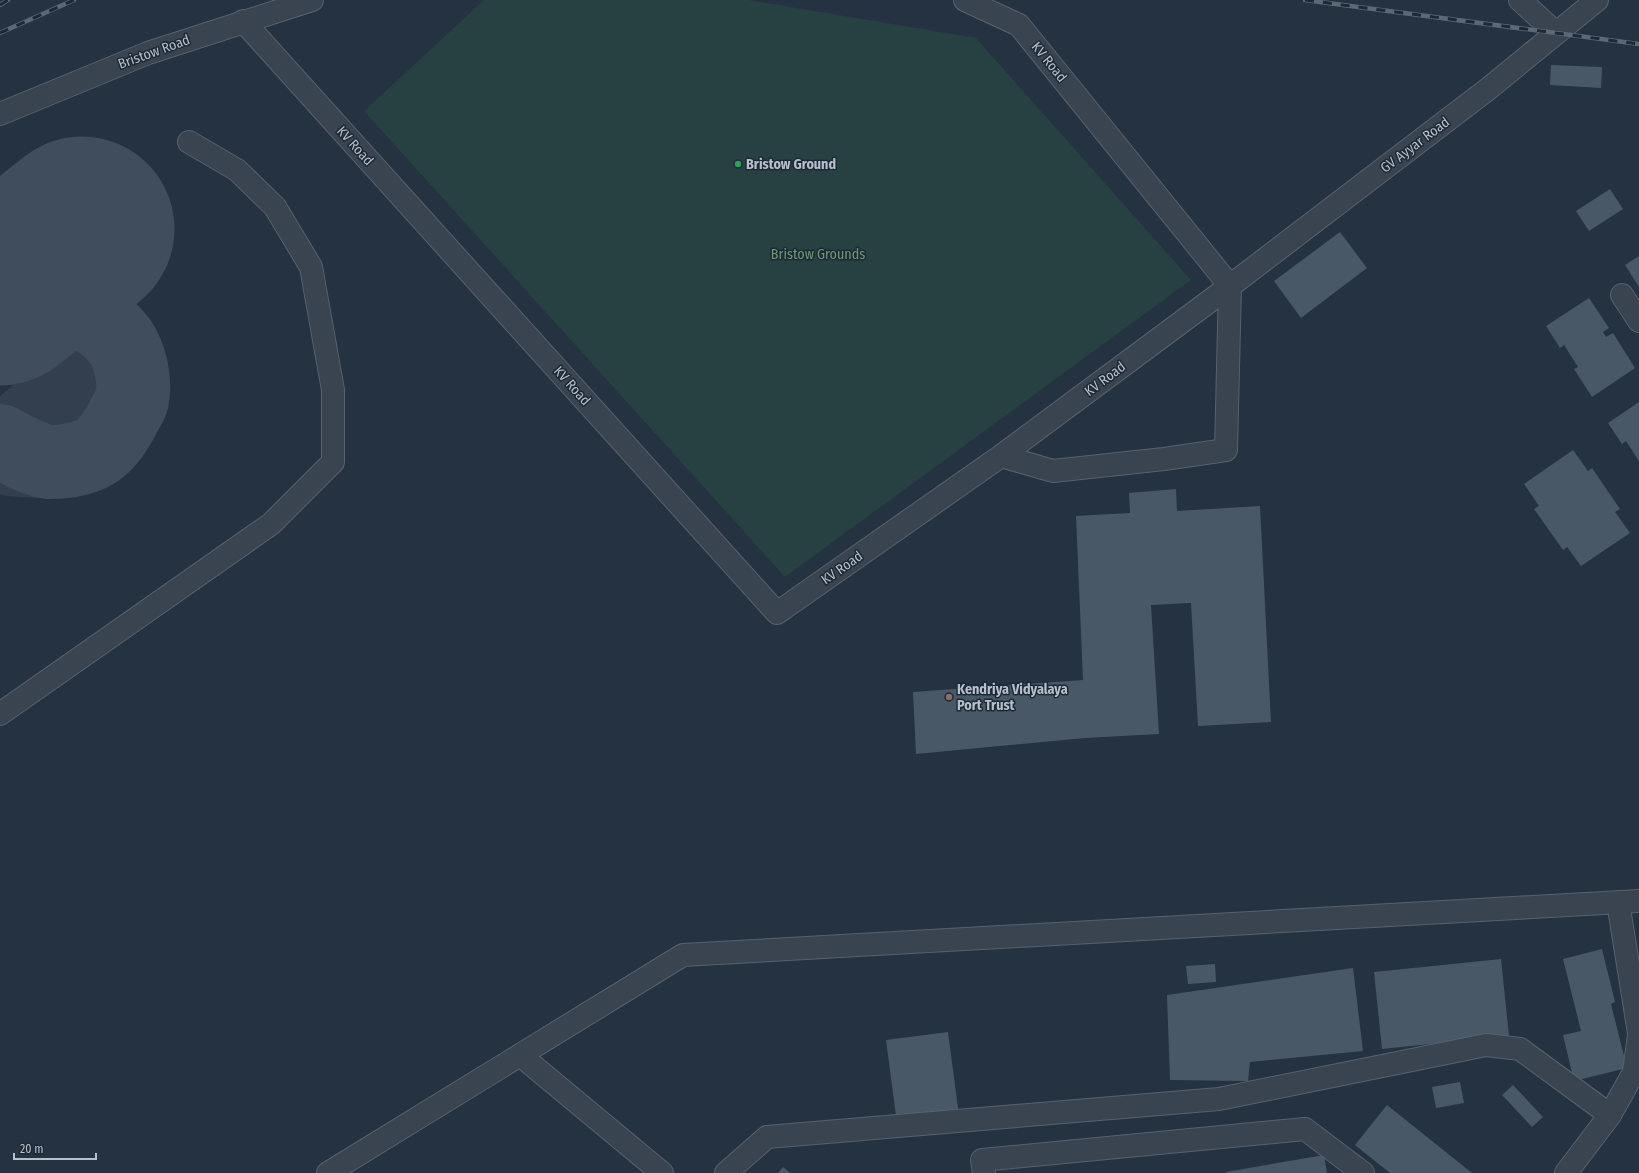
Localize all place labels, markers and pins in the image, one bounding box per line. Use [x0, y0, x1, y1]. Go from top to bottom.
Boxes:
place label: Bristow Ground [746, 156, 836, 173]
marker: Bristow Ground [733, 159, 743, 169]
place label: Kendriya Vidyalaya Port Trust [957, 681, 1068, 714]
marker: Kendriya Vidyalaya Port Trust [944, 692, 954, 702]

